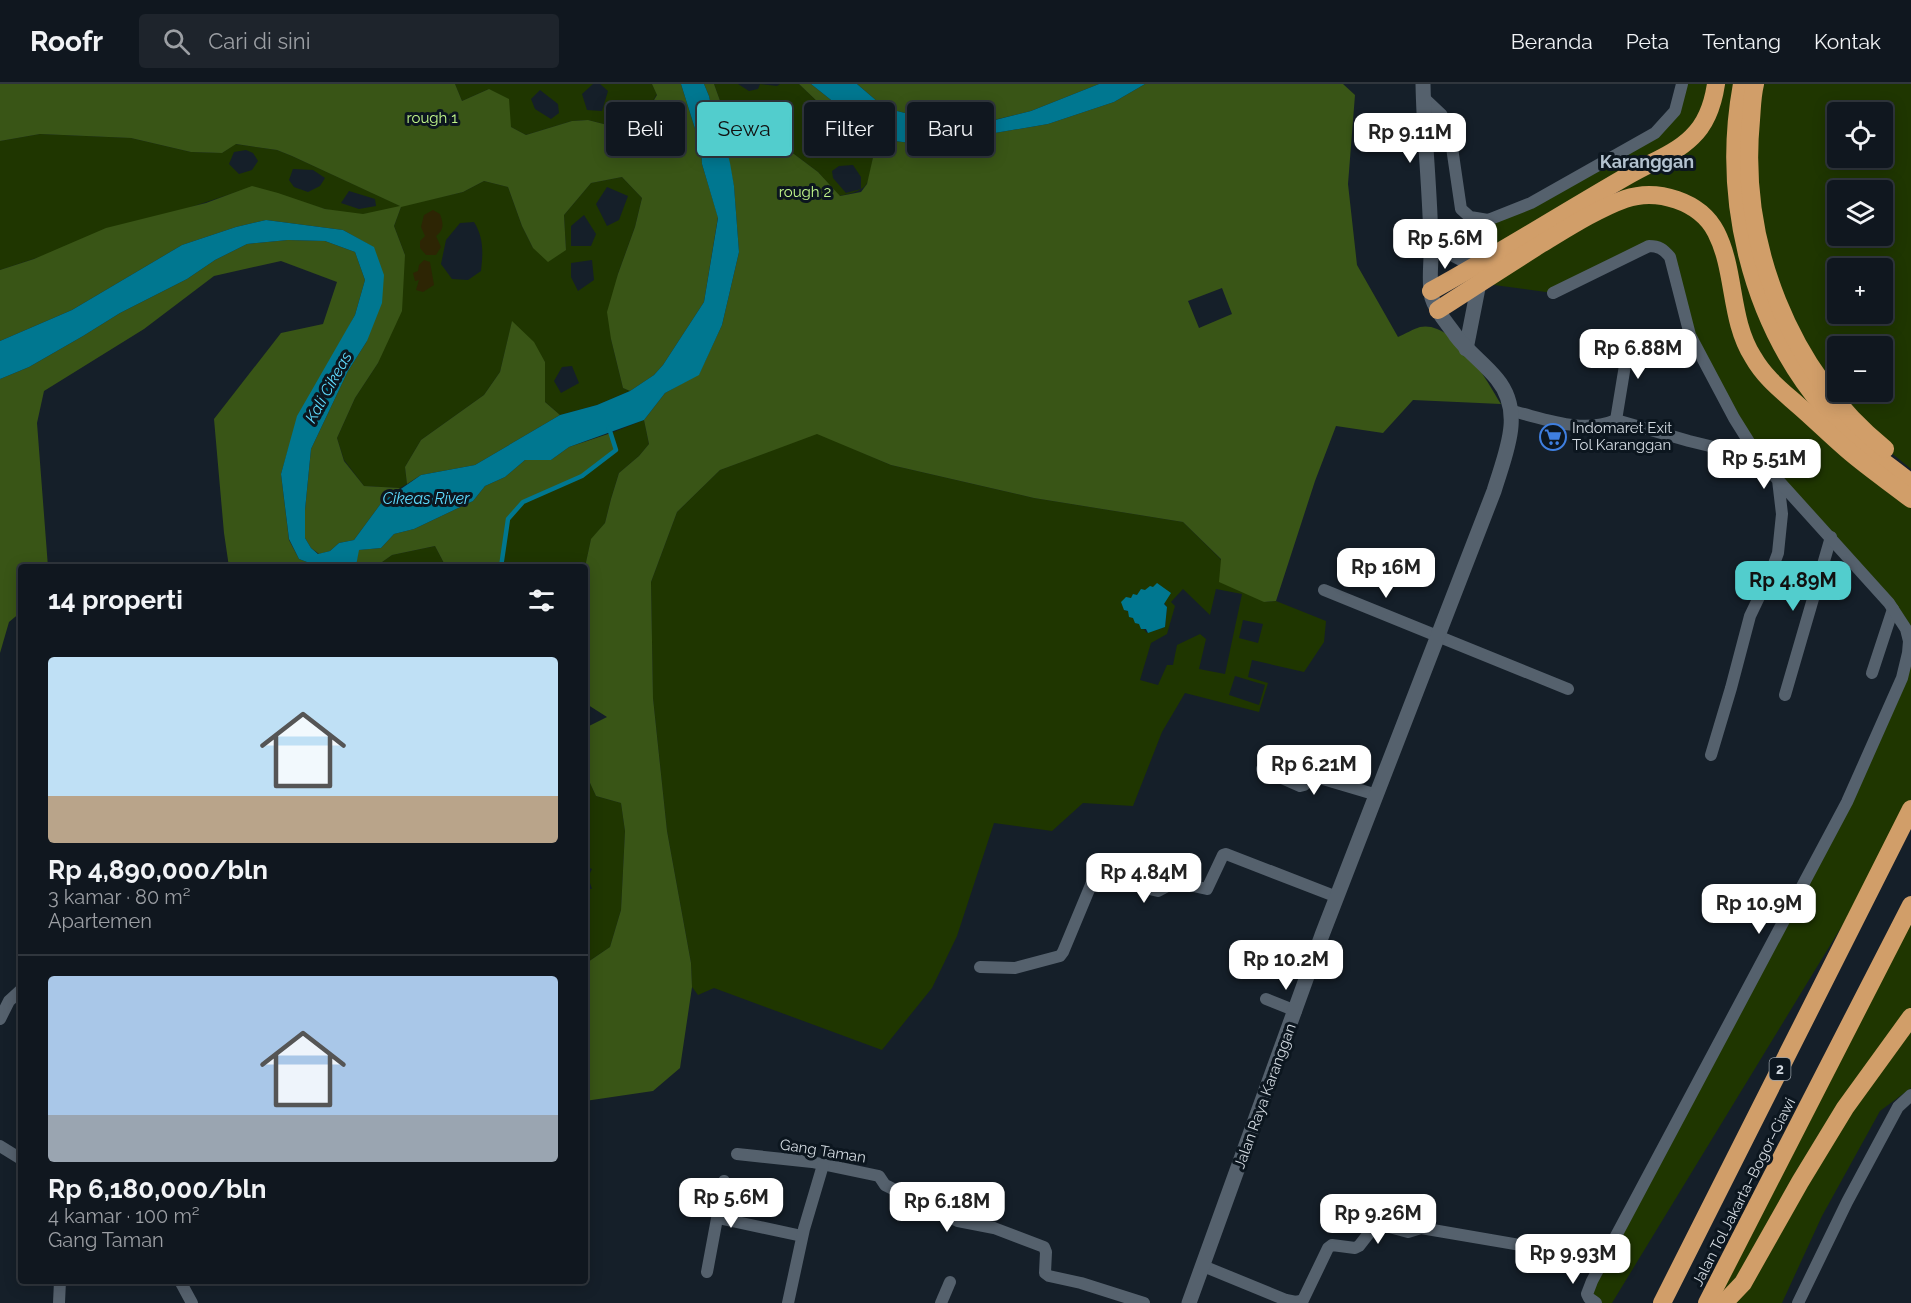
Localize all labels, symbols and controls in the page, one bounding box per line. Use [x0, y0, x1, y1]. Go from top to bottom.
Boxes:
search box [139, 14, 559, 68]
text: Roofr [30, 25, 103, 58]
icon: search [160, 25, 193, 58]
text: Cari di sini [208, 28, 310, 54]
text: Beranda [1511, 29, 1593, 54]
text: Peta [1626, 29, 1669, 54]
text: Tentang [1702, 29, 1781, 54]
text: Kontak [1814, 29, 1881, 54]
chip: Beli [606, 102, 685, 156]
chip: Sewa [697, 102, 792, 156]
chip: Filter [804, 102, 895, 156]
chip: Baru [907, 102, 994, 156]
map controls [1827, 102, 1893, 402]
button: locate [1827, 102, 1893, 168]
park label: rough 1 [406, 109, 458, 127]
pin: Rp 9.11M [1348, 113, 1472, 164]
text: Rp 9.11M [1368, 120, 1452, 144]
district label: Karanggan [1600, 151, 1694, 172]
button: layers [1827, 180, 1893, 246]
park label: rough 2 [779, 183, 831, 201]
pin: Rp 5.6M [1390, 219, 1500, 270]
text: Rp 5.6M [1407, 226, 1483, 250]
button: + [1827, 258, 1893, 324]
pin: Rp 6.88M [1576, 329, 1700, 380]
text: Rp 6.88M [1594, 336, 1682, 360]
button: − [1827, 336, 1893, 402]
water label: Kali Cikeas [301, 348, 356, 426]
place label: Indomaret Exit Tol Karanggan [1572, 419, 1672, 454]
supermarket icon: Indomaret Exit Tol Karanggan [1538, 422, 1568, 452]
pin: Rp 5.51M [1702, 439, 1826, 490]
text: Rp 5.51M [1722, 446, 1806, 470]
water label: Cikeas River [382, 489, 470, 508]
pin: Rp 16M [1337, 548, 1435, 599]
text: Rp 16M [1351, 555, 1421, 579]
pin: Rp 4.89M [1731, 561, 1855, 612]
text: Rp 4.89M [1749, 568, 1837, 592]
icon: filters [525, 584, 558, 617]
text: 14 properti [48, 585, 183, 615]
icon: home [249, 696, 357, 804]
pin: Rp 6.21M [1252, 745, 1376, 796]
text: Rp 6.21M [1271, 752, 1357, 776]
pin: Rp 4.84M [1082, 853, 1206, 904]
text: Rp 4,890,000/bln [48, 855, 268, 885]
text: Rp 4.84M [1100, 860, 1188, 884]
pin: Rp 10.9M [1697, 884, 1821, 935]
text: 3 kamar · 80 m² [48, 885, 190, 909]
text: Rp 10.9M [1716, 891, 1802, 915]
text: Apartemen [48, 909, 152, 933]
pin: Rp 10.2M [1224, 940, 1348, 991]
text: Rp 10.2M [1243, 947, 1329, 971]
icon: home [249, 1015, 357, 1123]
street label: Jalan Raya Karanggan [1230, 1021, 1300, 1171]
road number: 2 [1770, 1058, 1790, 1080]
street label: Jalan Tol Jakarta–Bogor–Ciawi [1689, 1095, 1799, 1289]
street label: Gang Taman [779, 1135, 867, 1167]
text: Rp 6,180,000/bln [48, 1174, 266, 1204]
pin: Rp 5.6M [676, 1178, 786, 1229]
pin: Rp 6.18M [885, 1182, 1009, 1233]
text: Rp 5.6M [693, 1185, 769, 1209]
text: Rp 6.18M [904, 1189, 990, 1213]
pin: Rp 9.26M [1316, 1194, 1440, 1245]
text: Rp 9.26M [1334, 1201, 1422, 1225]
text: 4 kamar · 100 m² [48, 1204, 200, 1228]
text: Gang Taman [48, 1228, 164, 1252]
pin: Rp 9.93M [1511, 1234, 1635, 1285]
text: Rp 9.93M [1529, 1241, 1617, 1265]

